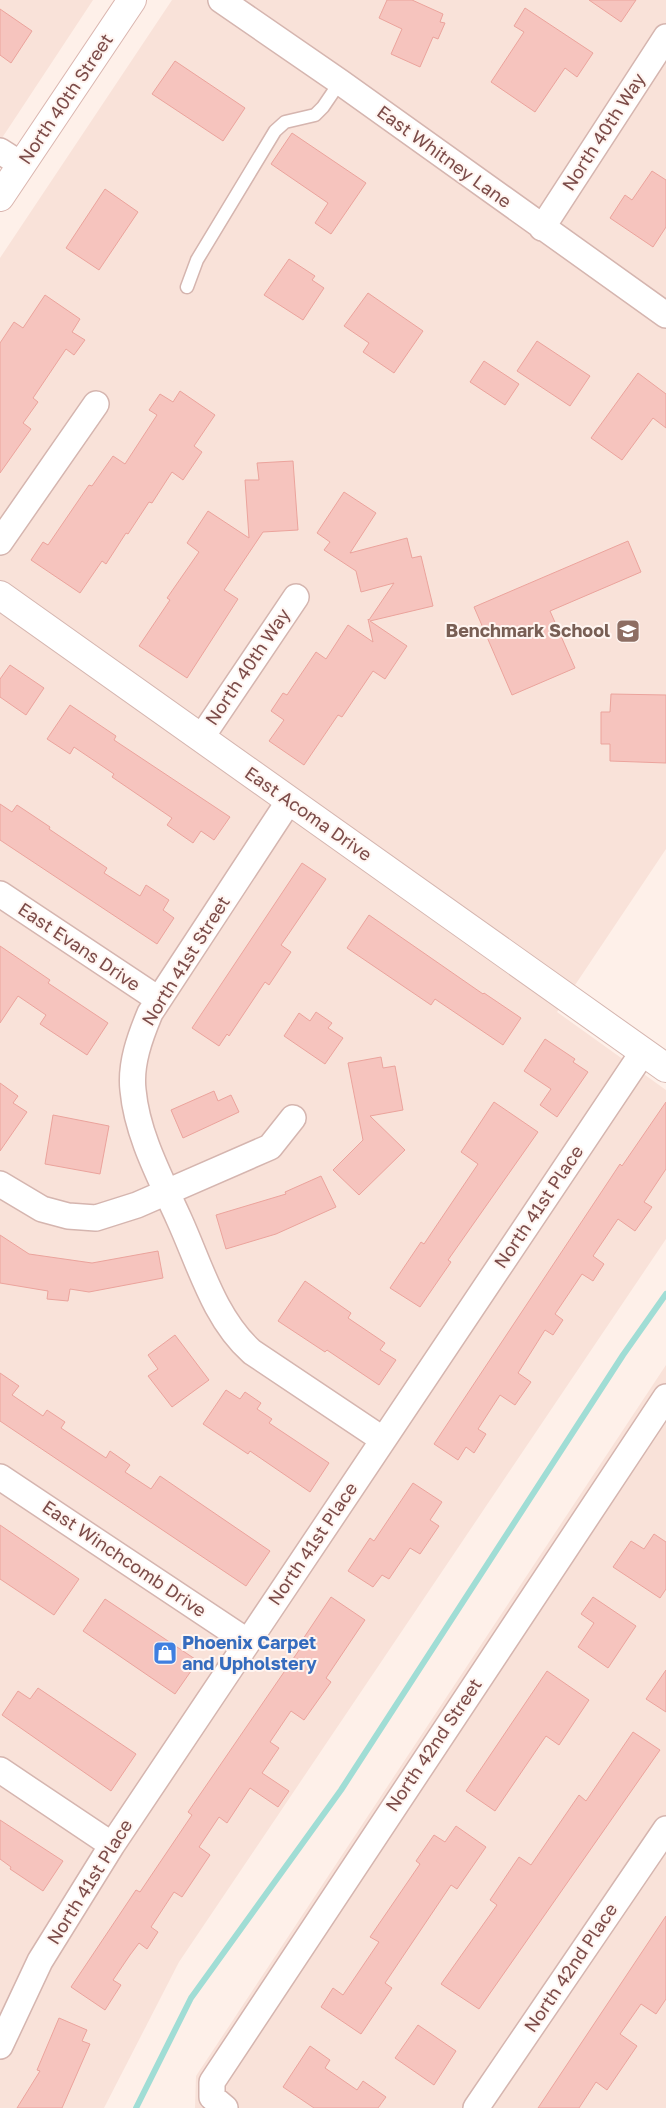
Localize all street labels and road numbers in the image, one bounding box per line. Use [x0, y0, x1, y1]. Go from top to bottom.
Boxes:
street label: North 40th Street [13, 29, 117, 168]
street label: North 40th Way [557, 68, 649, 194]
street label: East Whitney Lane [373, 100, 516, 212]
street label: North 40th Way [200, 604, 294, 729]
street label: East Acoma Drive [241, 761, 376, 865]
street label: North 41st Street [136, 892, 234, 1029]
street label: East Evans Drive [14, 897, 145, 995]
street label: North 41st Place [489, 1141, 587, 1272]
street label: North 41st Place [263, 1478, 361, 1609]
street label: East Winchcomb Drive [38, 1495, 211, 1621]
street label: North 42nd Street [380, 1674, 486, 1815]
street label: North 41st Place [42, 1815, 137, 1948]
street label: North 42nd Place [519, 1899, 621, 2036]

